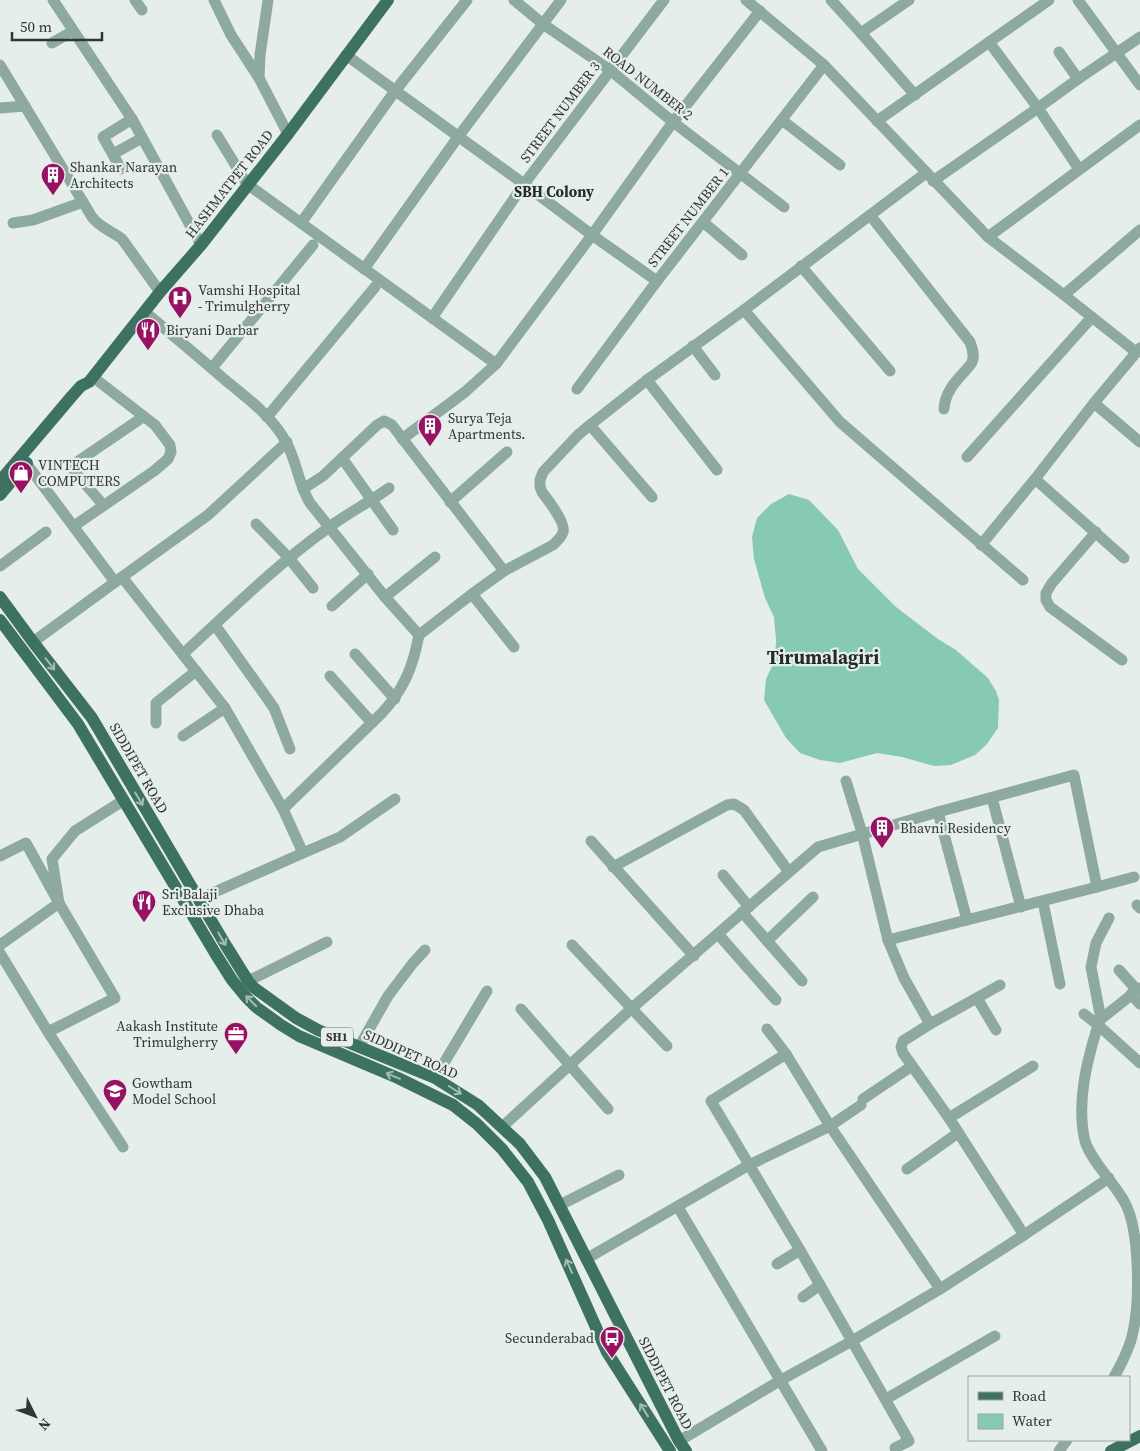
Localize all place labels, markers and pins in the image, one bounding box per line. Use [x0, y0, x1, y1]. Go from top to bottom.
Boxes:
place label: Shankar Narayan Architects [70, 157, 178, 193]
building icon: Shankar Narayan Architects [40, 162, 66, 196]
place label: Vamshi Hospital - Trimulgherry [198, 280, 300, 316]
hospital icon: Vamshi Hospital - Trimulgherry [167, 285, 193, 319]
restaurant icon: Biryani Darbar [135, 317, 161, 351]
place label: Biryani Darbar [166, 320, 259, 340]
place label: Surya Teja Apartments. [448, 408, 526, 444]
building icon: Surya Teja Apartments. [417, 413, 443, 447]
place label: VINTECH COMPUTERS [38, 455, 120, 491]
shop icon: VINTECH COMPUTERS [8, 460, 34, 494]
building icon: Bhavni Residency [869, 815, 895, 849]
place label: Bhavni Residency [900, 818, 1012, 838]
place label: Sri Balaji Exclusive Dhaba [162, 884, 265, 920]
restaurant icon: Sri Balaji Exclusive Dhaba [131, 889, 157, 923]
place label: Aakash Institute Trimulgherry [116, 1016, 219, 1052]
office icon: Aakash Institute Trimulgherry [223, 1021, 249, 1055]
place label: Gowtham Model School [132, 1073, 216, 1109]
school or university icon: Gowtham Model School [102, 1078, 128, 1112]
bus stop icon: Secunderabad [599, 1325, 625, 1359]
place label: Secunderabad [505, 1328, 594, 1348]

